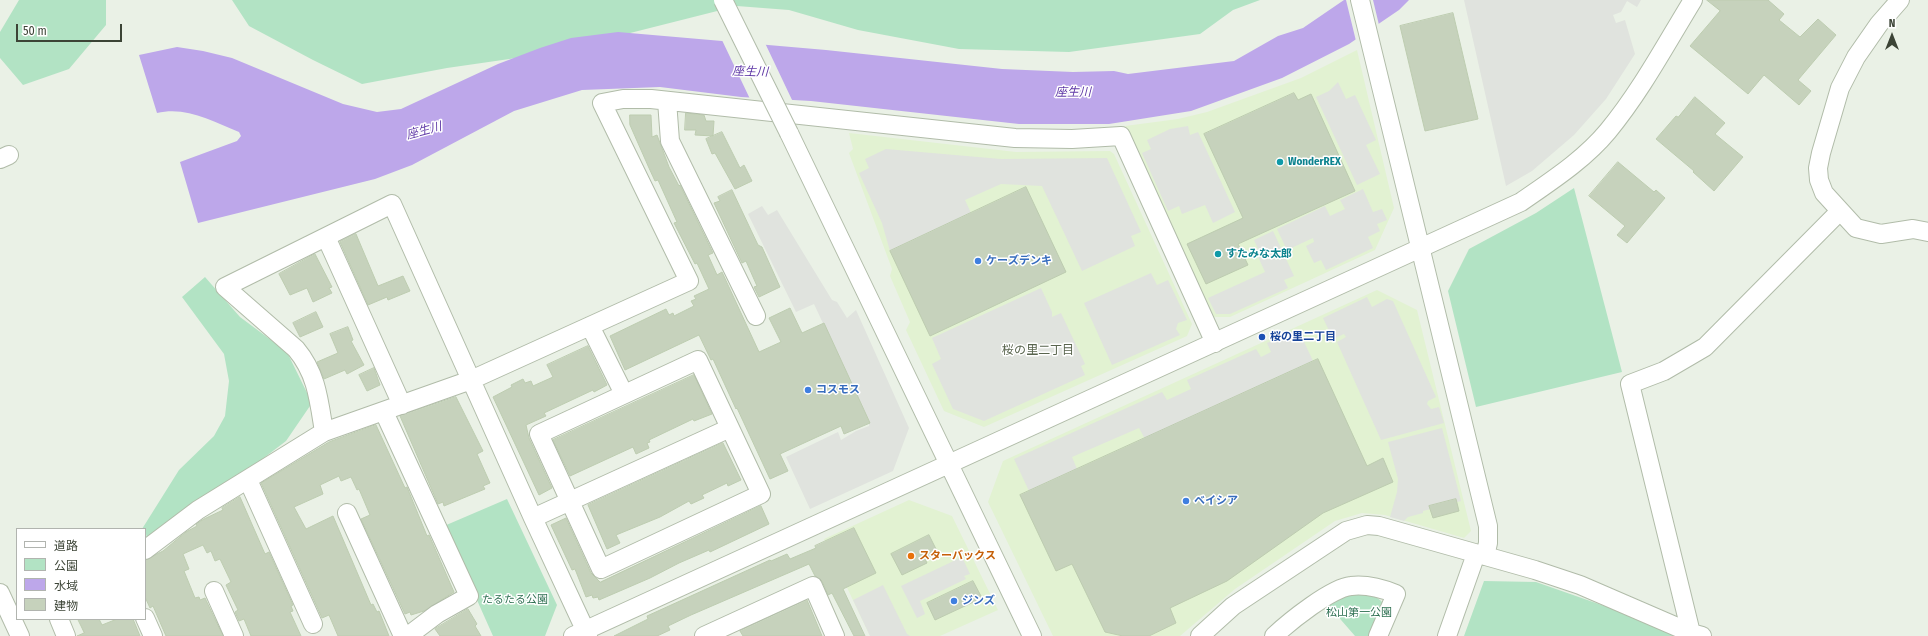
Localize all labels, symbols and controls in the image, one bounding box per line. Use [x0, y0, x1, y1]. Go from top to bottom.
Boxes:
scale bar [18, 16, 124, 42]
north arrow [1872, 16, 1912, 56]
text: N [1889, 17, 1895, 30]
text: 50 m [23, 24, 47, 38]
water label: 座生川 [732, 64, 768, 80]
water label: 座生川 [1055, 86, 1091, 100]
water label: 座生川 [405, 119, 443, 143]
place label: WonderREX [1288, 155, 1341, 169]
marker: WonderREX [1275, 157, 1285, 167]
place label: すたみな太郎 [1226, 247, 1292, 261]
marker: すたみな太郎 [1213, 249, 1223, 259]
place label: ケーズデンキ [986, 254, 1052, 268]
marker: ケーズデンキ [973, 256, 983, 266]
place label: 桜の里二丁目 [1270, 330, 1336, 344]
marker: 桜の里二丁目 [1257, 332, 1267, 342]
district label: 桜の里二丁目 [1002, 344, 1074, 358]
place label: コスモス [816, 383, 860, 397]
marker: コスモス [803, 385, 813, 395]
place label: ベイシア [1194, 494, 1238, 508]
marker: ベイシア [1181, 496, 1191, 506]
legend [16, 528, 146, 620]
text: 道路 [54, 539, 78, 553]
place label: スターバックス [919, 549, 996, 563]
marker: スターバックス [906, 551, 916, 561]
text: 公園 [54, 559, 78, 573]
text: 水域 [54, 579, 78, 593]
park label: たるたる公園 [482, 593, 548, 607]
place label: ジンズ [962, 594, 995, 608]
marker: ジンズ [949, 596, 959, 606]
text: 建物 [54, 599, 78, 613]
park label: 松山第一公園 [1326, 606, 1392, 620]

